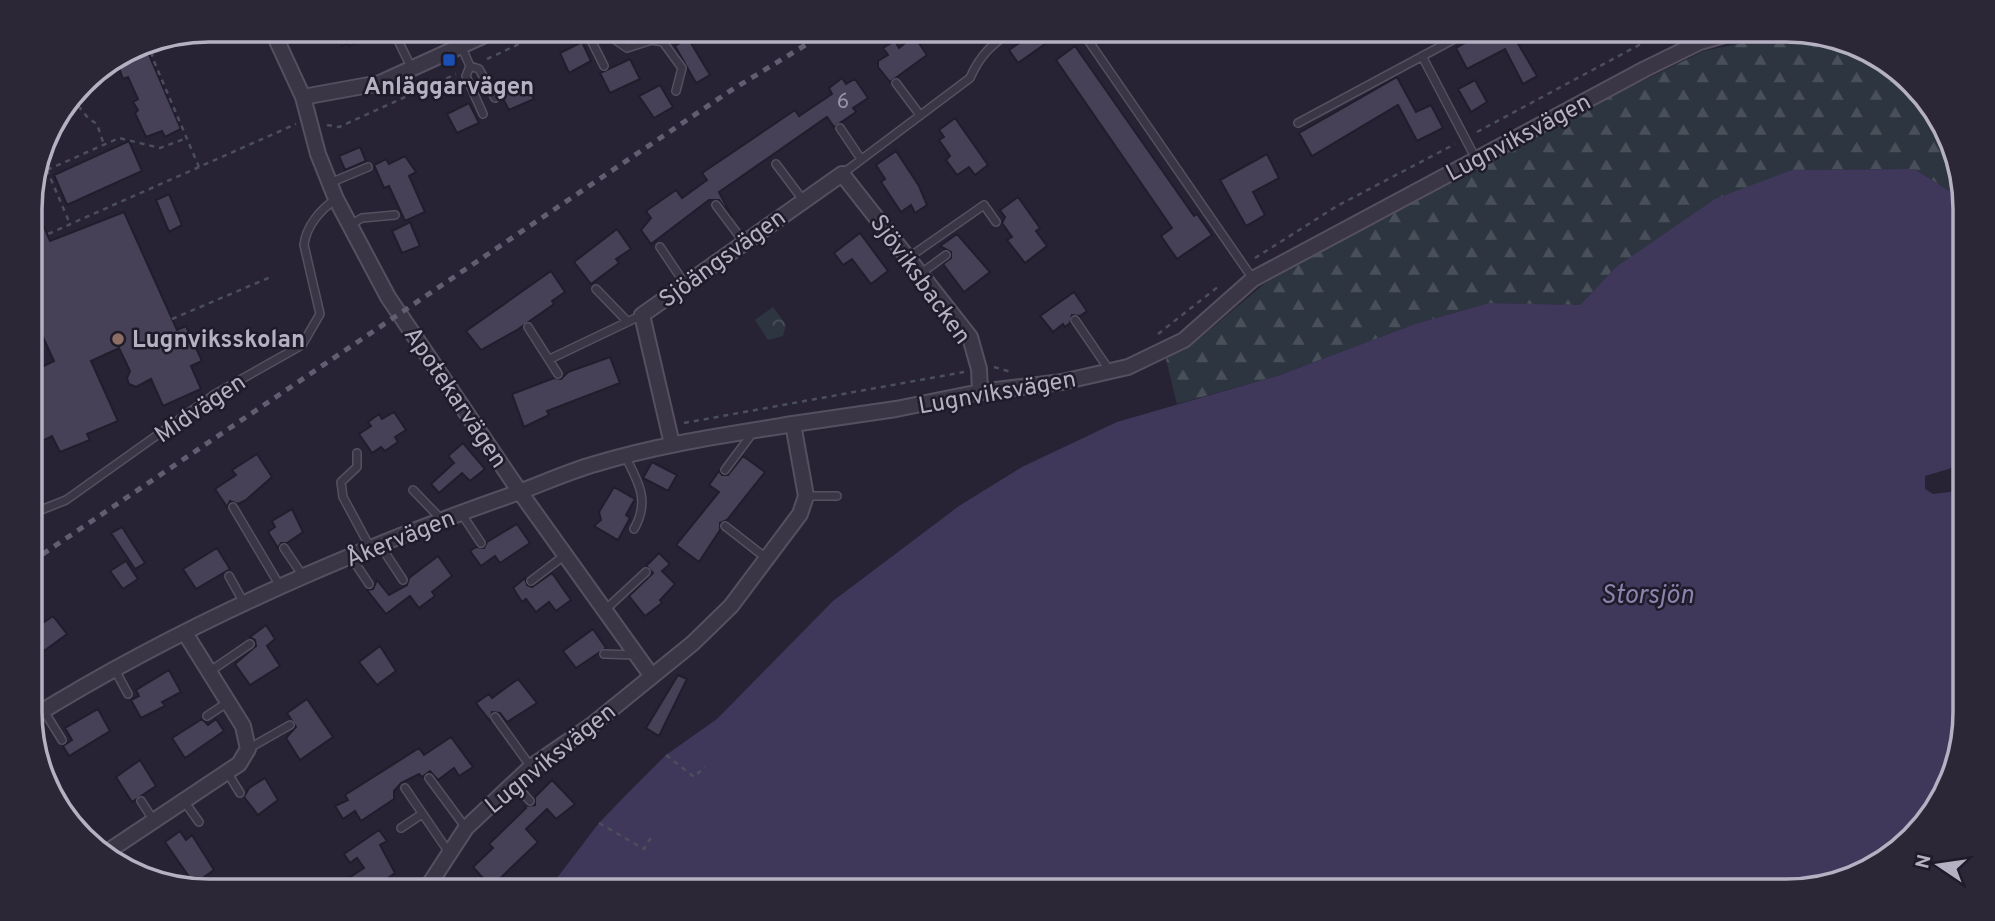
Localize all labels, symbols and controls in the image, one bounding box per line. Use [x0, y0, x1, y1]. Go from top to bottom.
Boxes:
marker: Anläggarvägen [441, 52, 457, 68]
place label: Anläggarvägen [364, 73, 534, 103]
street label: Lugnviksvägen [1441, 88, 1597, 190]
house number: 6 [837, 89, 849, 116]
street label: Sjöängsvägen [654, 204, 792, 316]
street label: Sjöviksbacken [862, 209, 977, 351]
street label: Apotekarvägen [396, 322, 513, 475]
place label: Lugnviksskolan [132, 326, 305, 356]
marker: Lugnviksskolan [110, 331, 126, 347]
street label: Lugnviksvägen [916, 365, 1079, 423]
street label: Midvägen [150, 368, 252, 451]
street label: Åkervägen [341, 503, 460, 575]
water label: Storsjön [1600, 580, 1694, 613]
street label: Lugnviksvägen [480, 698, 623, 822]
north arrow [1904, 830, 1974, 900]
text: N [1911, 852, 1938, 871]

